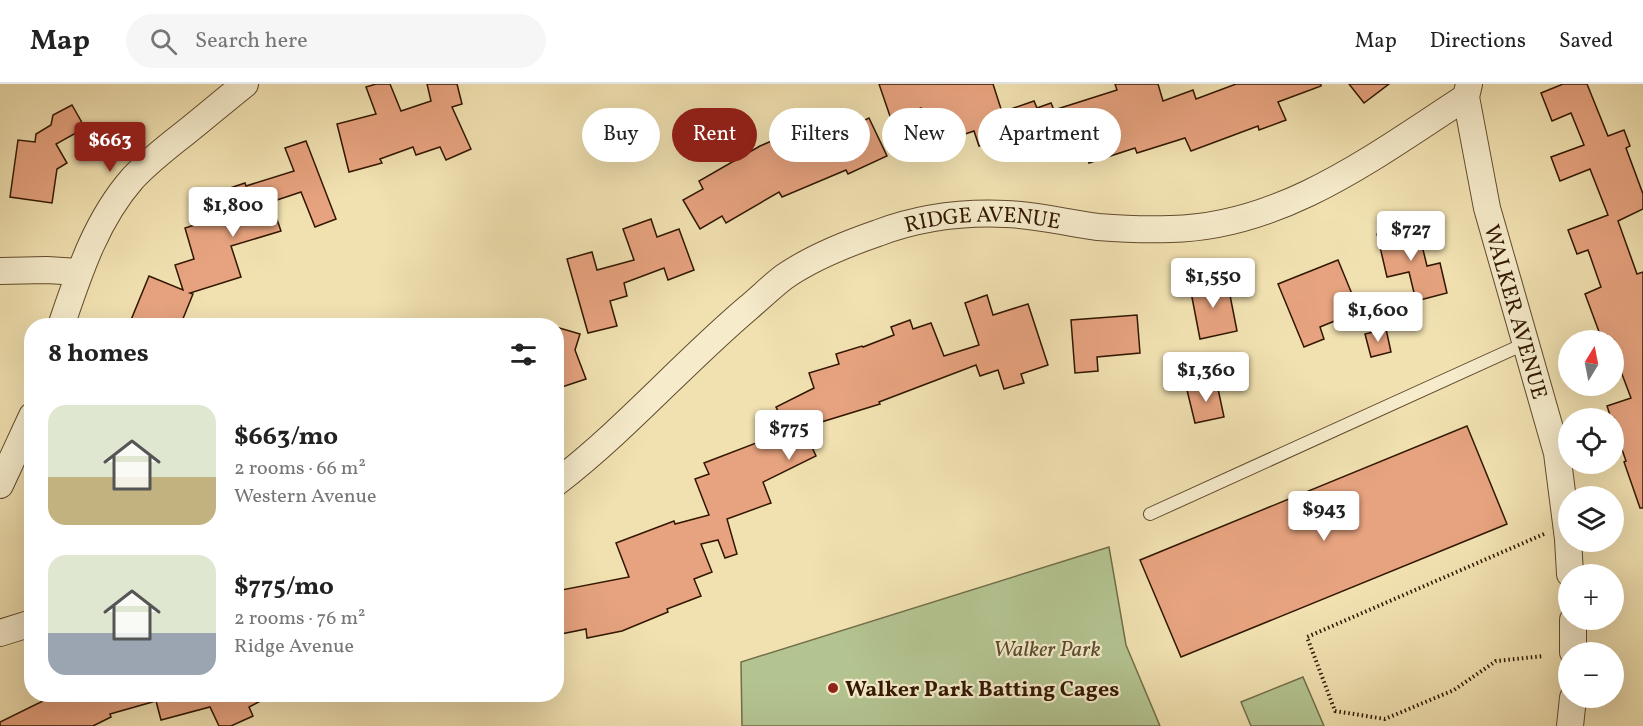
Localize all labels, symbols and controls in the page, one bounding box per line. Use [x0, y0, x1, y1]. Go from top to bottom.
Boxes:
search box [126, 14, 546, 68]
text: Map [30, 22, 90, 61]
icon: search [147, 25, 180, 58]
text: Search here [195, 26, 308, 57]
text: Map [1355, 27, 1397, 56]
text: Directions [1430, 27, 1526, 56]
text: Saved [1559, 27, 1613, 56]
chip: Buy [582, 108, 660, 162]
chip: Rent [672, 108, 757, 162]
chip: Filters [769, 108, 870, 162]
chip: New [882, 108, 966, 162]
chip: Apartment [978, 108, 1121, 162]
pin: $663 [74, 122, 146, 173]
text: $663 [88, 127, 132, 155]
pin: $1,800 [184, 187, 282, 238]
text: $1,800 [203, 192, 263, 220]
street label: RIDGE AVENUE [901, 201, 1063, 242]
pin: $727 [1375, 211, 1447, 262]
text: $727 [1391, 216, 1431, 244]
street label: WALKER AVENUE [1475, 221, 1554, 403]
pin: $1,550 [1164, 258, 1262, 309]
text: $1,550 [1185, 263, 1241, 291]
pin: $1,600 [1329, 292, 1427, 343]
text: $1,600 [1348, 297, 1408, 325]
north arrow [1558, 330, 1624, 396]
map controls [1558, 330, 1624, 708]
text: 8 homes [48, 336, 149, 372]
icon: filters [507, 338, 540, 371]
pin: $1,360 [1157, 352, 1255, 403]
text: $1,360 [1177, 357, 1235, 385]
button: locate [1558, 408, 1624, 474]
pin: $775 [753, 410, 825, 461]
text: $775 [769, 415, 809, 443]
text: $663/mo [234, 419, 338, 455]
icon: home [96, 429, 168, 501]
text: 2 rooms · 66 m² [234, 455, 366, 483]
text: Western Avenue [234, 483, 377, 511]
button: layers [1558, 486, 1624, 552]
pin: $943 [1288, 491, 1360, 542]
text: $943 [1302, 496, 1346, 524]
button: + [1558, 564, 1624, 630]
text: $775/mo [234, 569, 334, 605]
icon: home [96, 579, 168, 651]
text: 2 rooms · 76 m² [234, 605, 366, 633]
text: Ridge Avenue [234, 633, 354, 661]
park label: Walker Park [993, 635, 1101, 666]
button: − [1558, 642, 1624, 708]
place label: Walker Park Batting Cages [845, 675, 1119, 706]
marker: Walker Park Batting Cages [826, 681, 840, 695]

